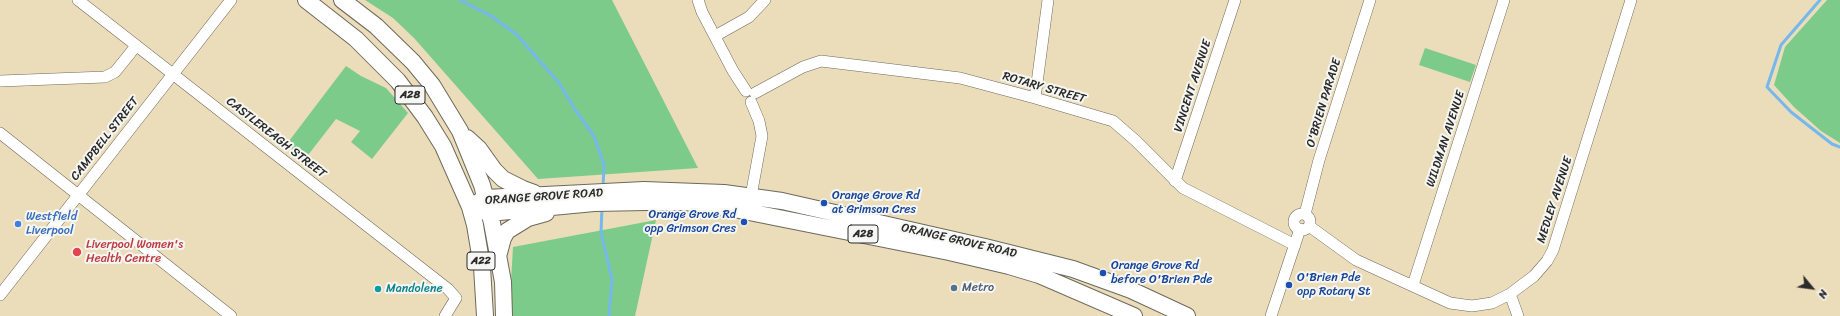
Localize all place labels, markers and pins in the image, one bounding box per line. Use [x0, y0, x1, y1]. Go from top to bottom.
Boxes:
place label: Orange Grove Rd at Grimson Cres [832, 189, 920, 217]
marker: Orange Grove Rd at Grimson Cres [819, 198, 829, 208]
place label: Orange Grove Rd opp Grimson Cres [644, 208, 736, 236]
place label: Westfield Liverpool [26, 210, 77, 238]
marker: Orange Grove Rd opp Grimson Cres [739, 217, 749, 227]
marker: Westfield Liverpool [13, 219, 23, 229]
place label: Liverpool Women's Health Centre [86, 238, 183, 266]
marker: Liverpool Women's Health Centre [71, 246, 83, 258]
place label: Orange Grove Rd before O'Brien Pde [1111, 259, 1212, 287]
marker: Orange Grove Rd before O'Brien Pde [1098, 268, 1108, 278]
place label: O'Brien Pde opp Rotary St [1297, 271, 1370, 299]
marker: O'Brien Pde opp Rotary St [1284, 280, 1294, 290]
place label: Metro [962, 281, 994, 295]
place label: Mandolene [386, 282, 443, 296]
marker: Metro [949, 283, 959, 293]
marker: Mandolene [373, 284, 383, 294]

